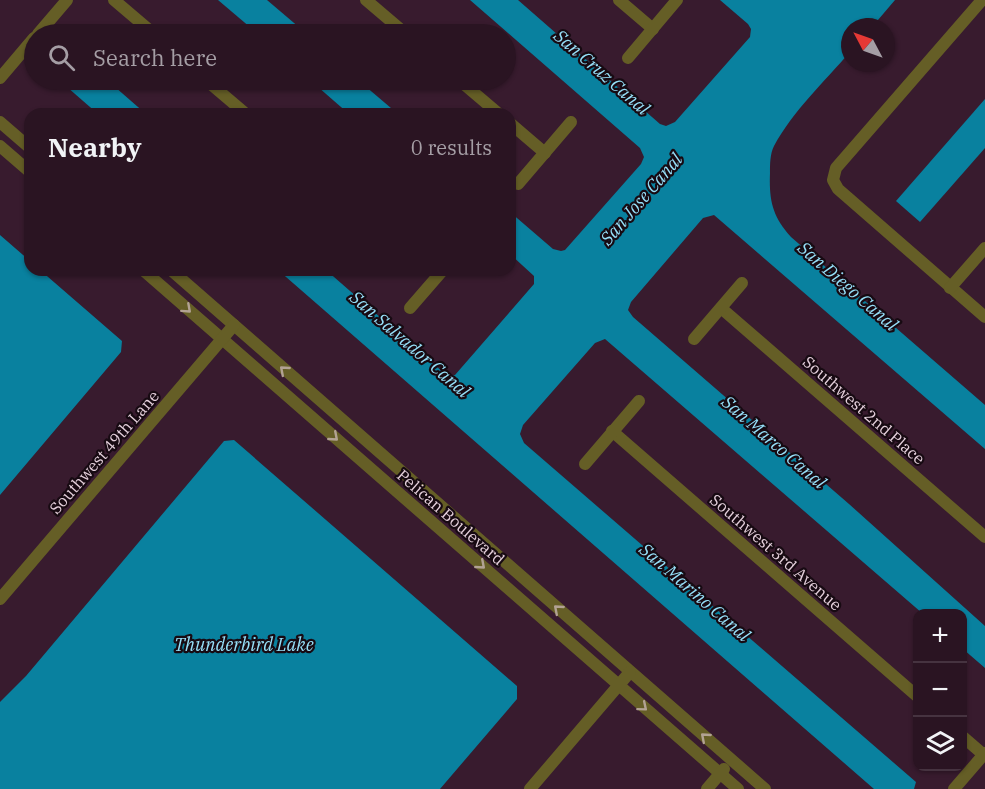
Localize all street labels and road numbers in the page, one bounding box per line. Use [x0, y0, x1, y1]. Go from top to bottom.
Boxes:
street label: Southwest 2nd Place [799, 352, 929, 468]
street label: Southwest 49th Lane [45, 386, 163, 518]
street label: Pelican Boulevard [393, 465, 509, 569]
street label: Southwest 3rd Avenue [706, 489, 846, 615]

